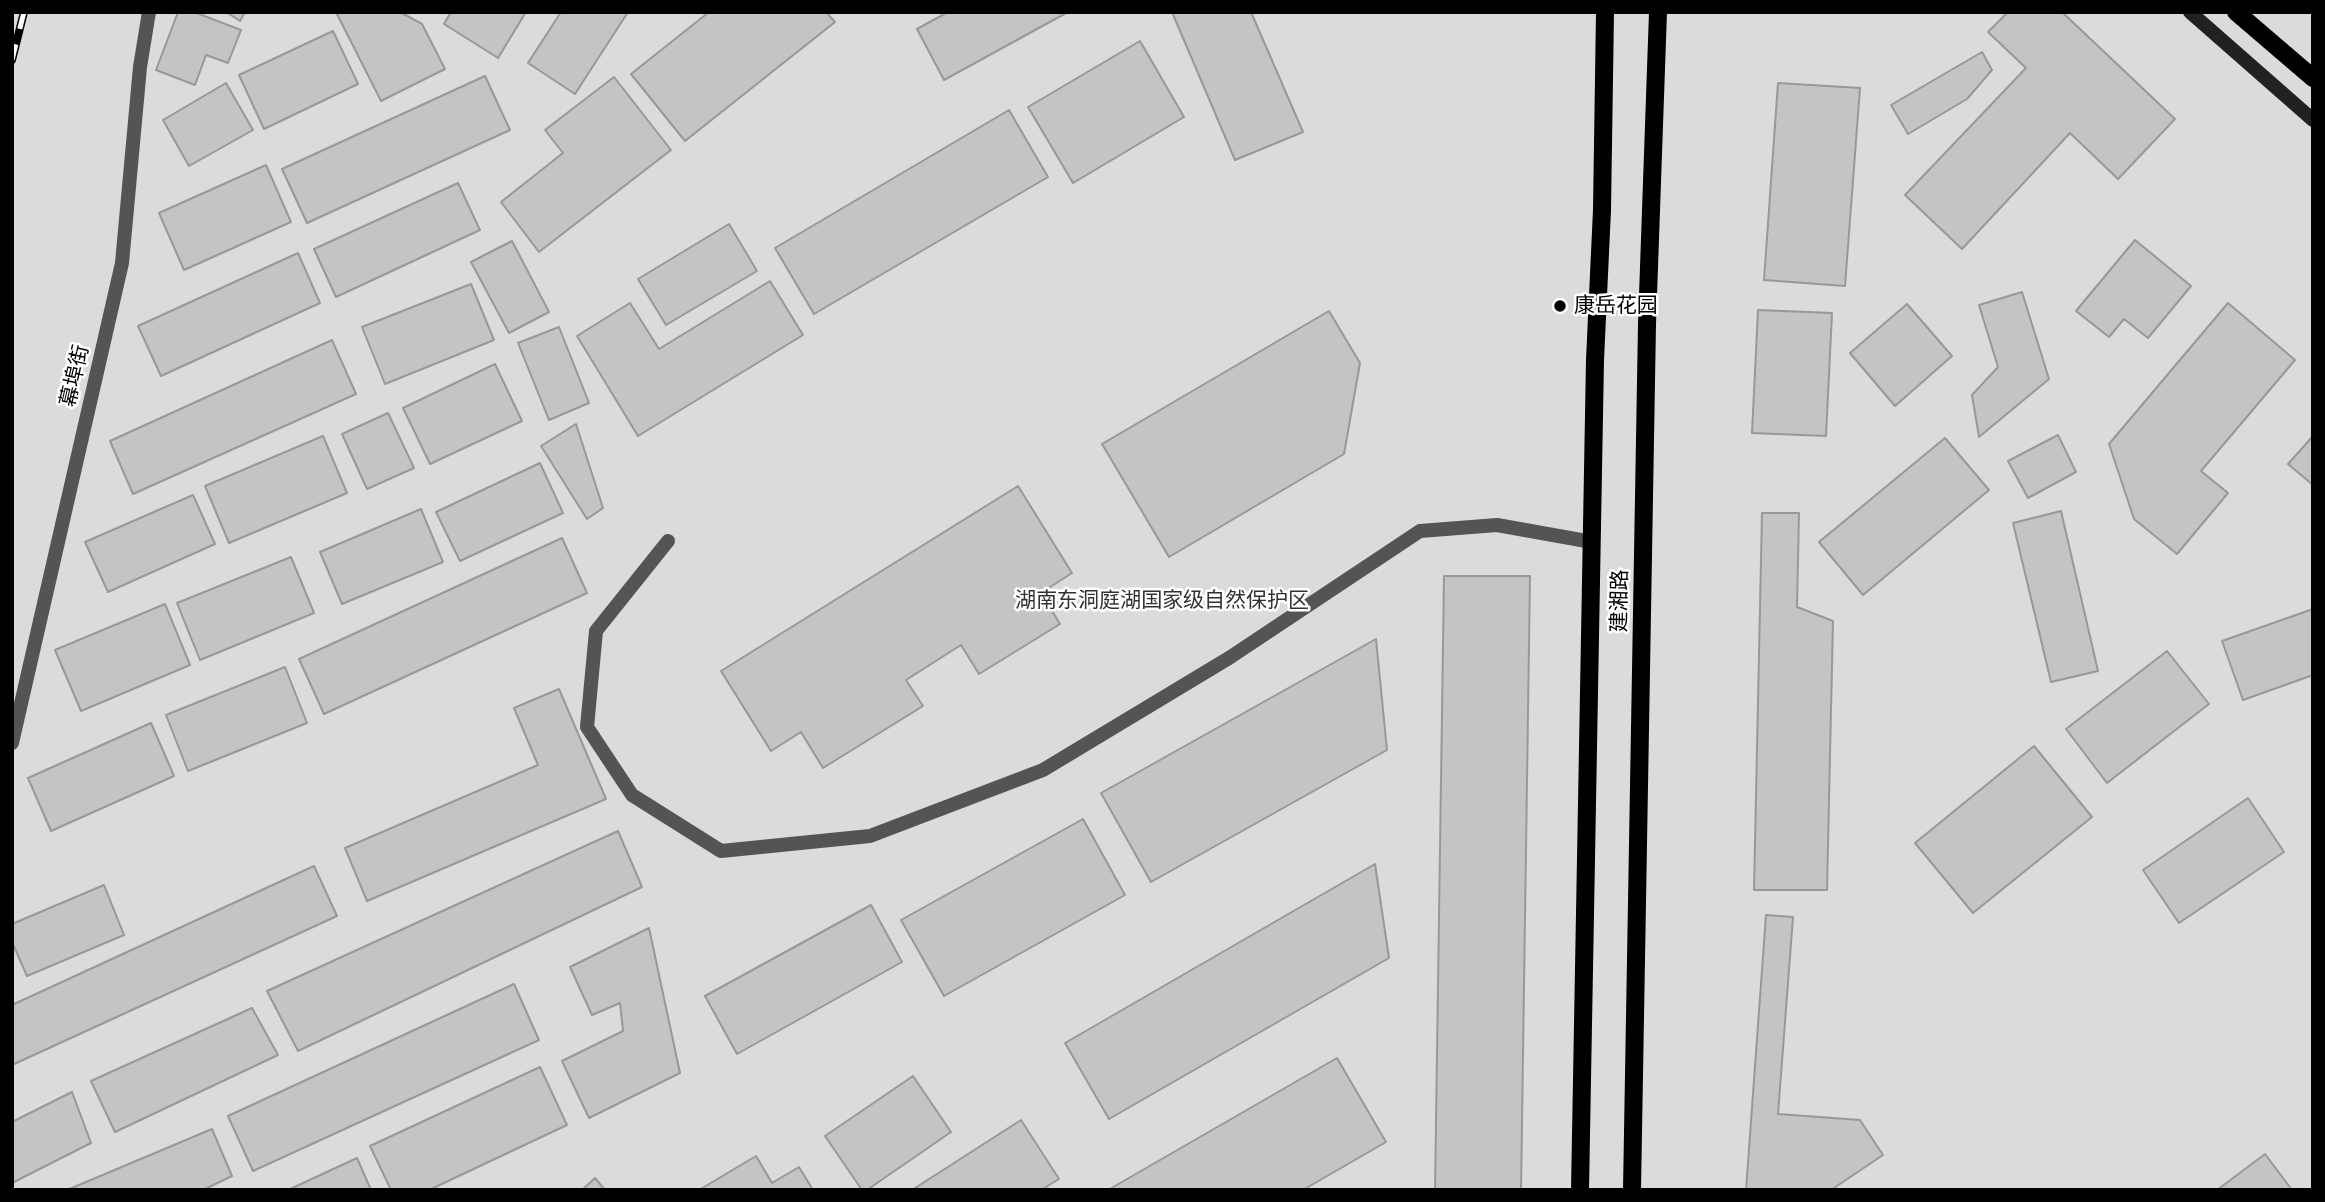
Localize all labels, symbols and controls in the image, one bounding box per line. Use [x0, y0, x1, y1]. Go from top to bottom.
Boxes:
place label: 康岳花园 [1574, 293, 1658, 319]
marker: 康岳花园 [1552, 298, 1568, 314]
street label: 幕埠街 [56, 342, 94, 410]
street label: 建湘路 [1607, 569, 1633, 633]
park label: 湖南东洞庭湖国家级自然保护区 [1015, 588, 1309, 614]

